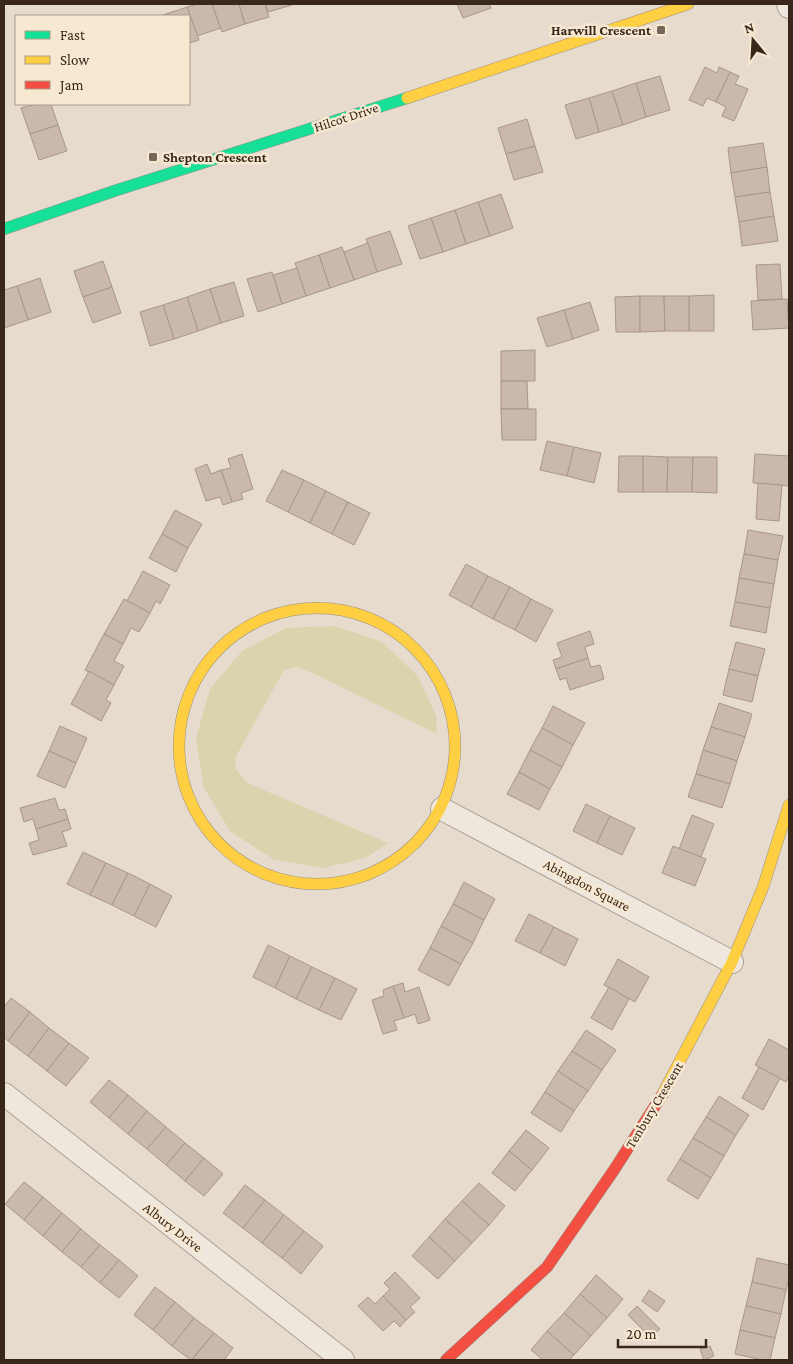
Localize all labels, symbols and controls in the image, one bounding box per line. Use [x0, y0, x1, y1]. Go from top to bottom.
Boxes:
legend [15, 15, 190, 105]
north arrow [728, 15, 778, 65]
text: N [742, 18, 756, 37]
place label: Harwill Crescent [551, 22, 652, 38]
marker: Harwill Crescent [655, 24, 667, 36]
text: Fast [60, 27, 86, 43]
text: Slow [60, 52, 90, 68]
text: Jam [58, 77, 83, 94]
street label: Hilcot Drive [312, 99, 380, 135]
place label: Shepton Crescent [163, 149, 268, 165]
marker: Shepton Crescent [147, 151, 159, 163]
street label: Abingdon Square [541, 855, 633, 915]
street label: Tenbury Crescent [622, 1059, 686, 1151]
street label: Albury Drive [140, 1199, 206, 1255]
scale bar [618, 1316, 706, 1348]
text: 20 m [626, 1326, 657, 1342]

